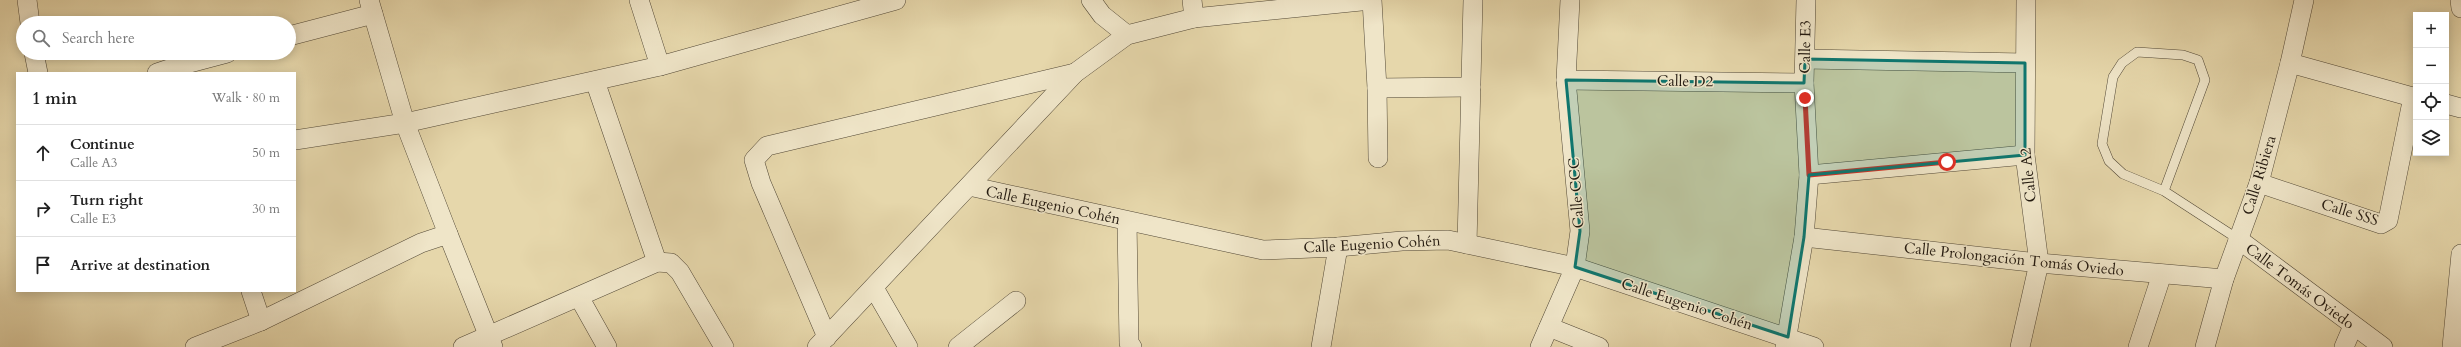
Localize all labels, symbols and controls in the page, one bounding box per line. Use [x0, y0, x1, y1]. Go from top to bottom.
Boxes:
map controls [2413, 12, 2449, 156]
button: + [2413, 12, 2449, 48]
search box [16, 16, 296, 60]
street label: Calle E3 [1795, 20, 1815, 74]
icon: search [30, 27, 52, 49]
text: Search here [62, 28, 135, 48]
button: − [2413, 48, 2449, 84]
street label: Calle D2 [1657, 71, 1714, 91]
button: locate [2413, 84, 2449, 120]
text: 1 min [32, 87, 77, 110]
text: Walk · 80 m [212, 89, 280, 107]
route end [1796, 89, 1814, 107]
button: layers [2413, 120, 2449, 156]
street label: Calle Ribiera [2237, 132, 2281, 217]
text: Continue [70, 134, 135, 154]
icon: ahead [32, 142, 54, 164]
text: 50 m [252, 144, 280, 162]
street label: Calle A2 [2015, 146, 2041, 203]
route start [1938, 153, 1956, 171]
text: Calle A3 [70, 154, 117, 172]
street label: Calle CCC [1564, 157, 1588, 229]
street label: Calle Eugenio Cohén [984, 181, 1123, 229]
text: Turn right [70, 190, 143, 210]
street label: Calle SSS [2319, 194, 2381, 230]
icon: right [32, 198, 54, 220]
text: 30 m [252, 200, 280, 218]
text: Calle E3 [70, 210, 116, 228]
street label: Calle Eugenio Cohén [1303, 230, 1441, 258]
street label: Calle Prolongación Tomás Oviedo [1903, 238, 2125, 280]
street label: Calle Tomás Oviedo [2242, 238, 2358, 334]
icon: arrive [32, 254, 54, 276]
text: Arrive at destination [70, 255, 210, 275]
street label: Calle Eugenio Cohén [1619, 273, 1756, 335]

